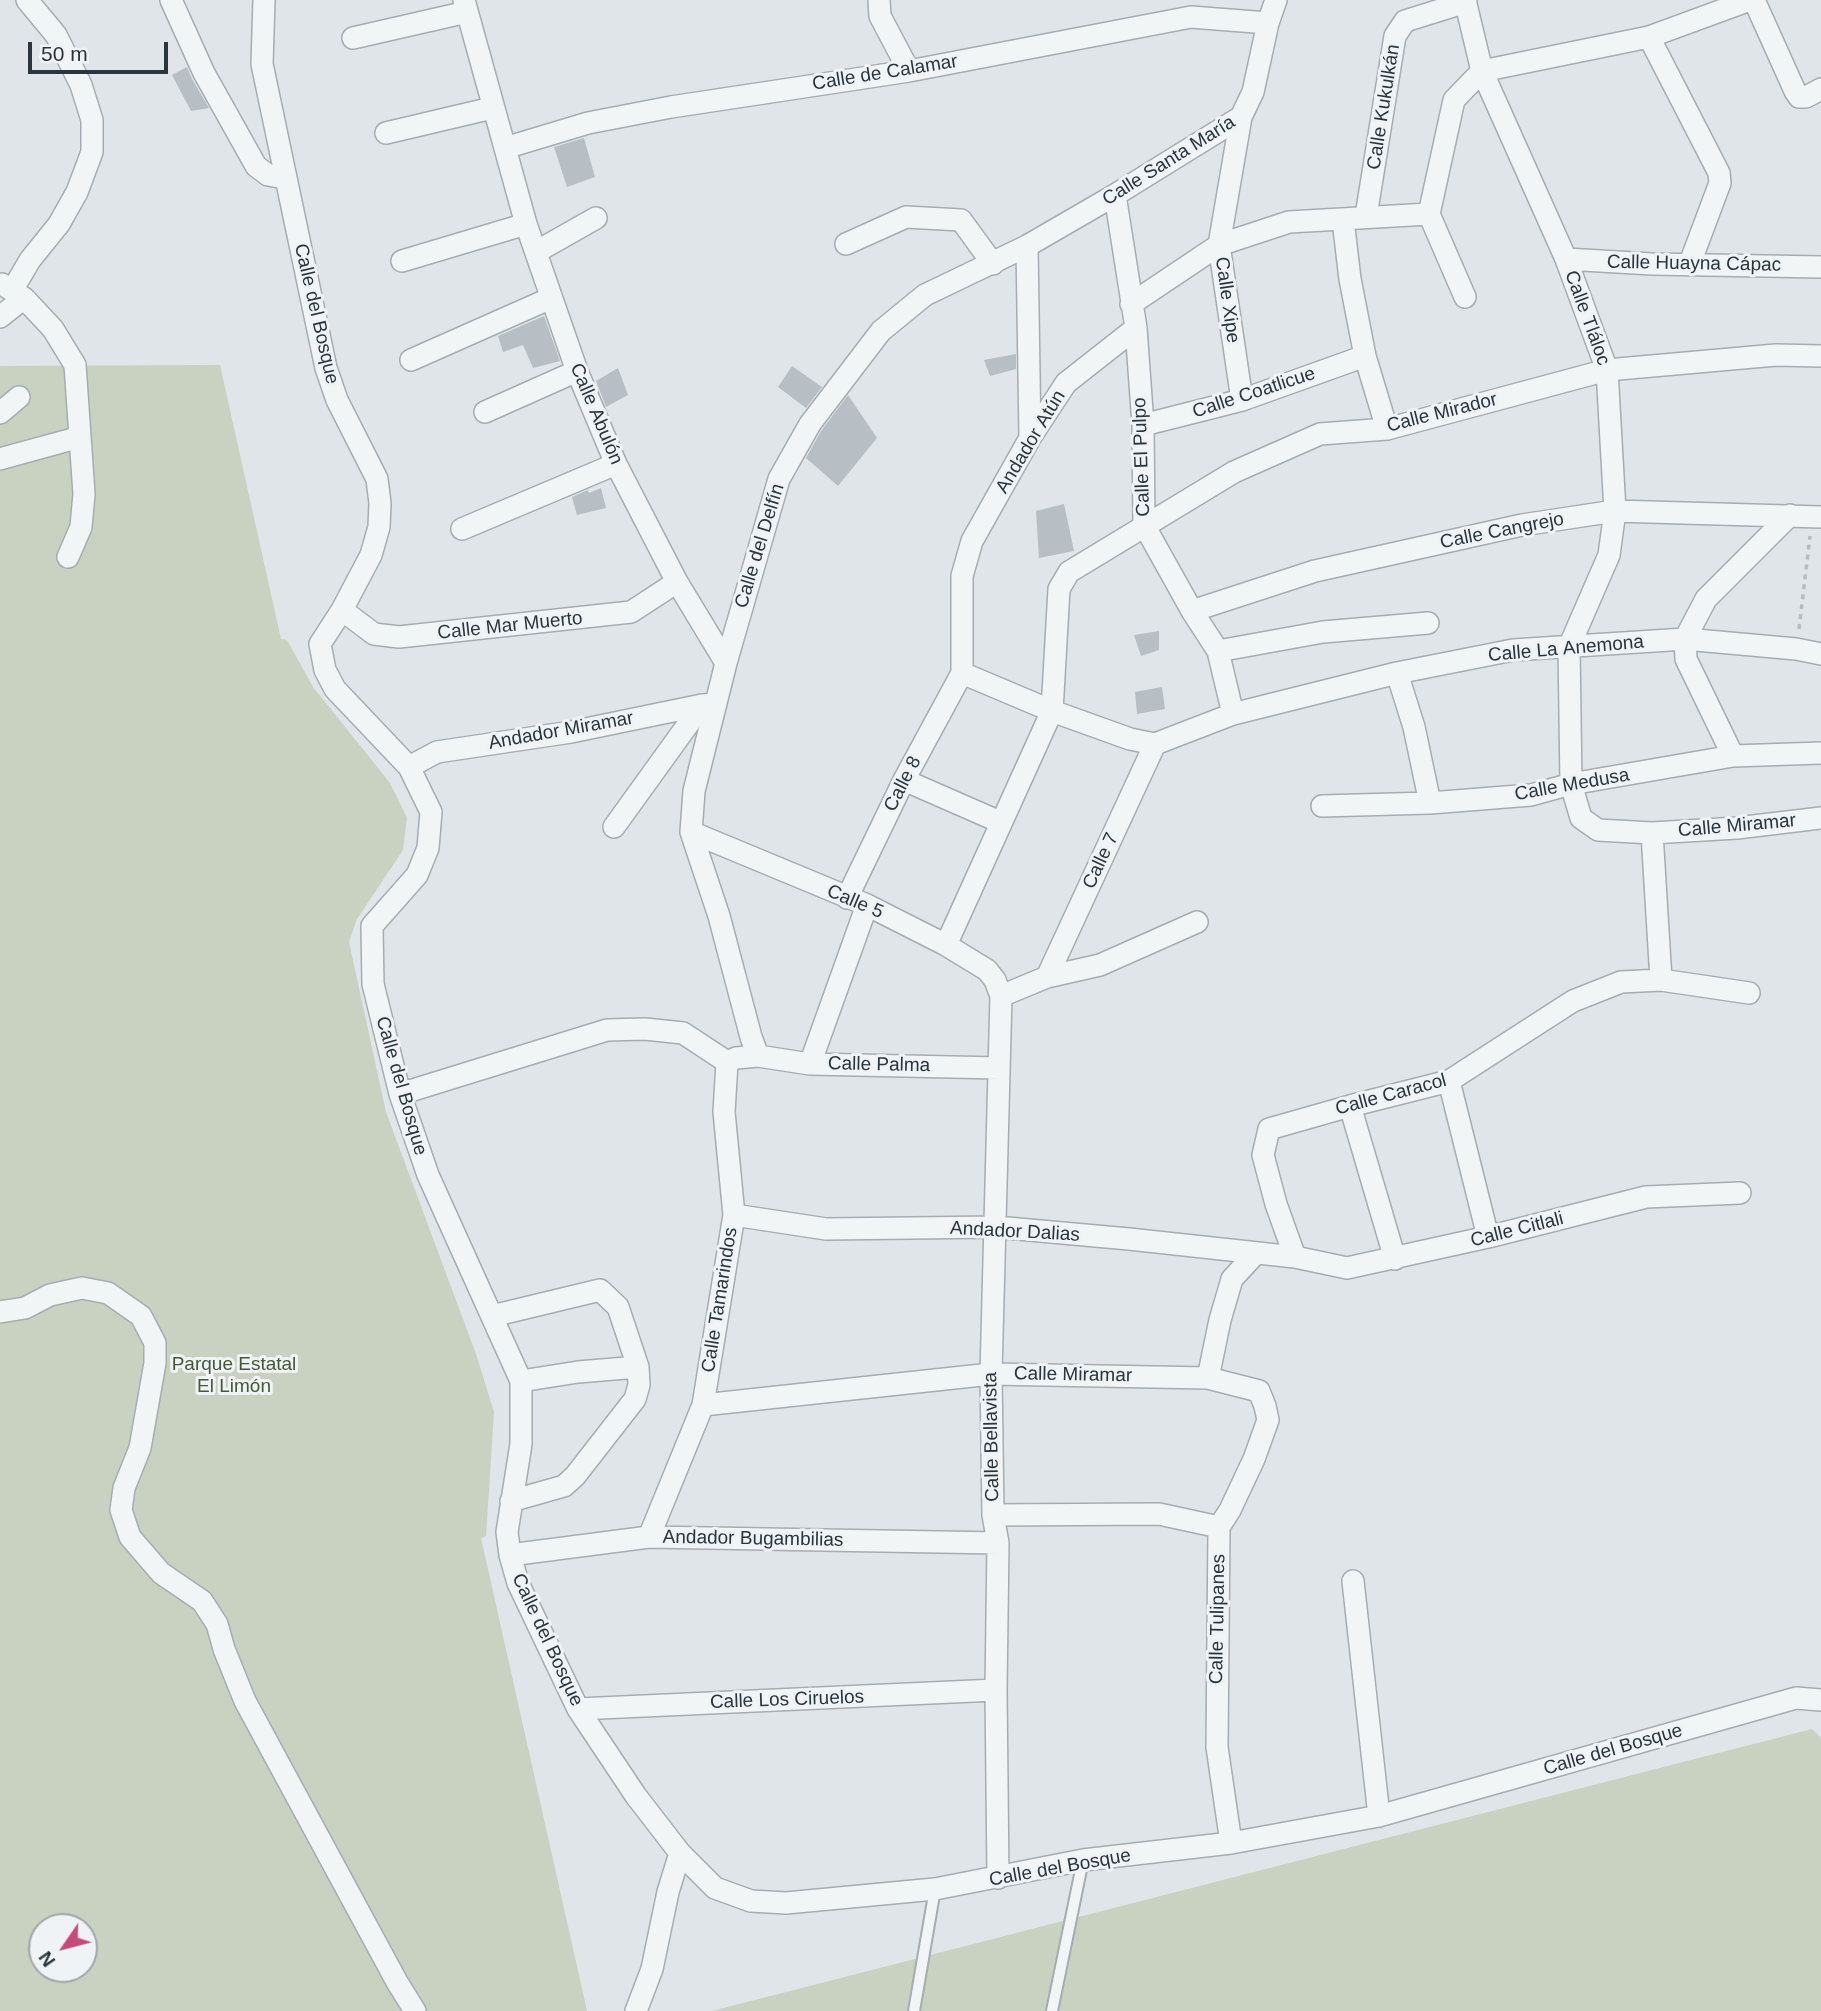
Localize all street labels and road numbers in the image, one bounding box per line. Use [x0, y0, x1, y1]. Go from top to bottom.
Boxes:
street label: Calle Kukulkán [1363, 43, 1405, 171]
street label: Calle de Calamar [811, 50, 959, 96]
street label: Calle Santa María [1098, 111, 1240, 211]
street label: Calle del Bosque [289, 241, 343, 387]
street label: Calle Huayna Cápac [1607, 251, 1781, 277]
street label: Calle Xipe [1210, 256, 1244, 344]
street label: Calle Tláloc [1559, 267, 1615, 369]
street label: Calle Abulón [564, 360, 628, 468]
street label: Calle Coatlicue [1190, 362, 1318, 424]
street label: Andador Atún [991, 386, 1071, 498]
street label: Calle Mirador [1384, 388, 1500, 438]
street label: Calle El Pulpo [1129, 397, 1155, 517]
street label: Calle del Delfín [730, 481, 790, 611]
street label: Calle Cangrejo [1438, 508, 1566, 554]
street label: Calle Mar Muerto [436, 607, 584, 645]
street label: Calle La Anemona [1487, 631, 1645, 667]
street label: Andador Miramar [487, 707, 635, 755]
street label: Calle 8 [879, 752, 927, 816]
street label: Calle Medusa [1513, 764, 1631, 806]
street label: Calle Miramar [1677, 809, 1797, 843]
street label: Calle 7 [1078, 829, 1124, 893]
street label: Calle 5 [823, 880, 887, 924]
street label: Calle del Bosque [370, 1014, 432, 1158]
street label: Calle Palma [828, 1053, 930, 1077]
street label: Calle Caracol [1333, 1069, 1449, 1121]
street label: Calle Citlali [1468, 1207, 1566, 1253]
street label: Andador Dalias [950, 1217, 1080, 1247]
street label: Calle Tamarindos [697, 1226, 743, 1374]
street label: Calle Miramar [1014, 1363, 1132, 1387]
street label: Calle Bellavista [979, 1372, 1005, 1502]
street label: Andador Bugambilias [663, 1526, 843, 1552]
street label: Calle Tulipanes [1205, 1554, 1231, 1684]
street label: Calle del Bosque [506, 1570, 588, 1710]
street label: Calle Los Ciruelos [710, 1686, 864, 1714]
street label: Calle del Bosque [1541, 1719, 1685, 1781]
street label: Calle del Bosque [987, 1844, 1133, 1892]

